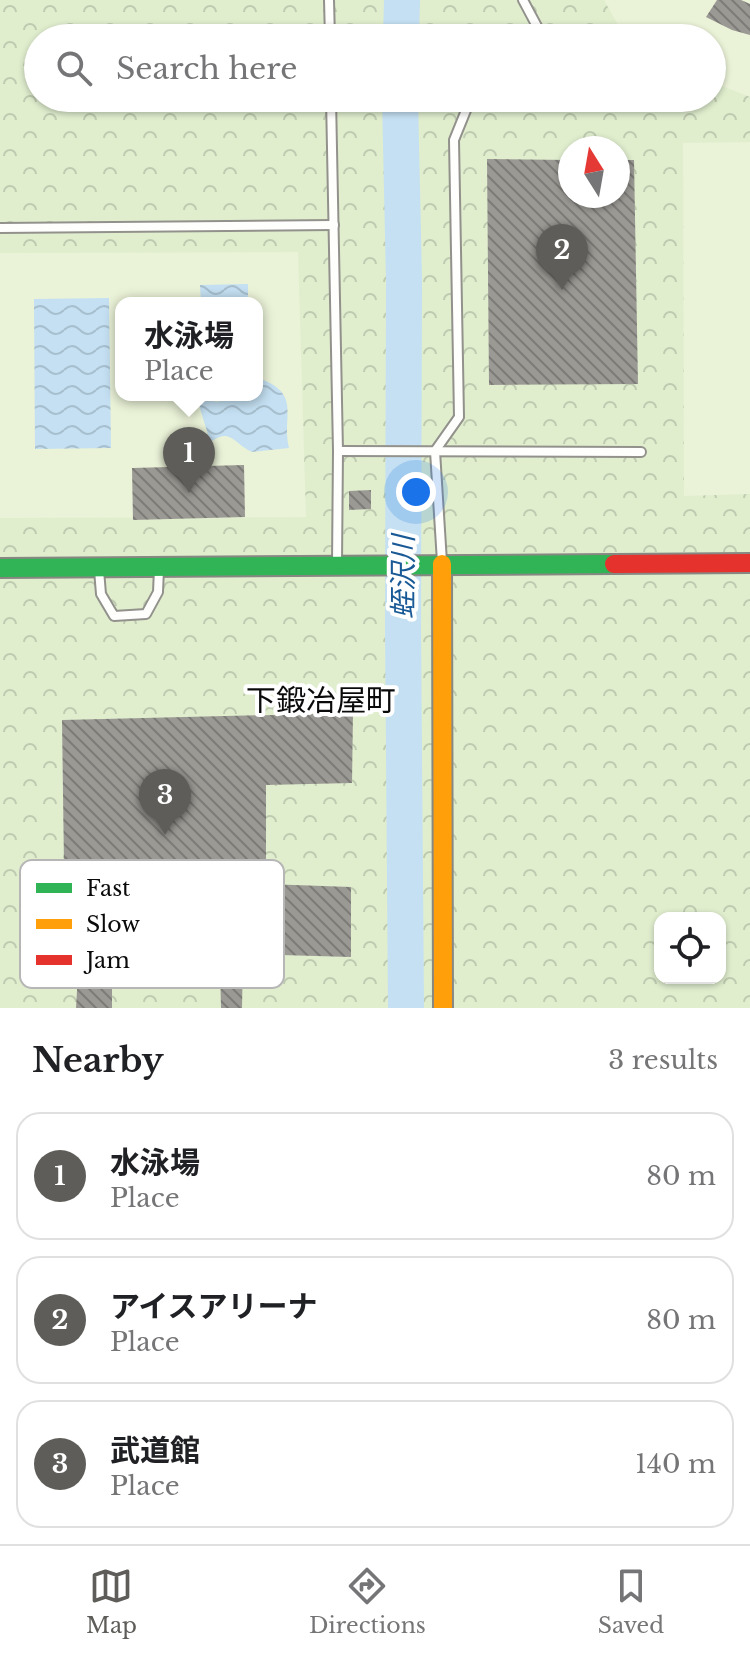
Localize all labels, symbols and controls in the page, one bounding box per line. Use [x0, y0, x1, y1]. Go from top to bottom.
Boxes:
search box [24, 24, 726, 112]
icon: search [52, 46, 96, 90]
text: Search here [116, 50, 297, 87]
north arrow [558, 136, 630, 208]
pin: 2 [536, 224, 588, 290]
popup [115, 297, 263, 401]
text: 水泳場 [144, 317, 234, 354]
text: Place [144, 355, 214, 387]
pin: 1 [163, 427, 215, 493]
your location [396, 472, 436, 512]
water label: 蛭沢川 [386, 532, 421, 619]
district label: 下鍛冶屋町 [246, 682, 396, 719]
pin: 3 [139, 769, 191, 835]
legend [20, 860, 284, 988]
text: Fast [86, 875, 131, 902]
text: Slow [86, 911, 140, 938]
map controls [654, 912, 726, 984]
button: locate [654, 912, 726, 984]
text: Jam [83, 947, 130, 974]
text: Nearby [32, 1039, 164, 1081]
text: 3 results [608, 1044, 718, 1076]
text: 水泳場 [110, 1144, 200, 1181]
text: 1 [54, 1160, 66, 1192]
text: 80 m [646, 1160, 716, 1192]
text: Place [110, 1182, 180, 1214]
text: アイスアリーナ [110, 1288, 318, 1325]
text: 2 [52, 1304, 68, 1336]
text: 80 m [646, 1304, 716, 1336]
text: Place [110, 1326, 180, 1358]
text: 武道館 [110, 1432, 200, 1469]
text: 3 [52, 1448, 68, 1480]
text: 140 m [635, 1448, 716, 1480]
text: Place [110, 1470, 180, 1502]
tab: Map [86, 1564, 137, 1639]
tab: Directions [309, 1564, 426, 1639]
tab: Saved [598, 1564, 664, 1639]

